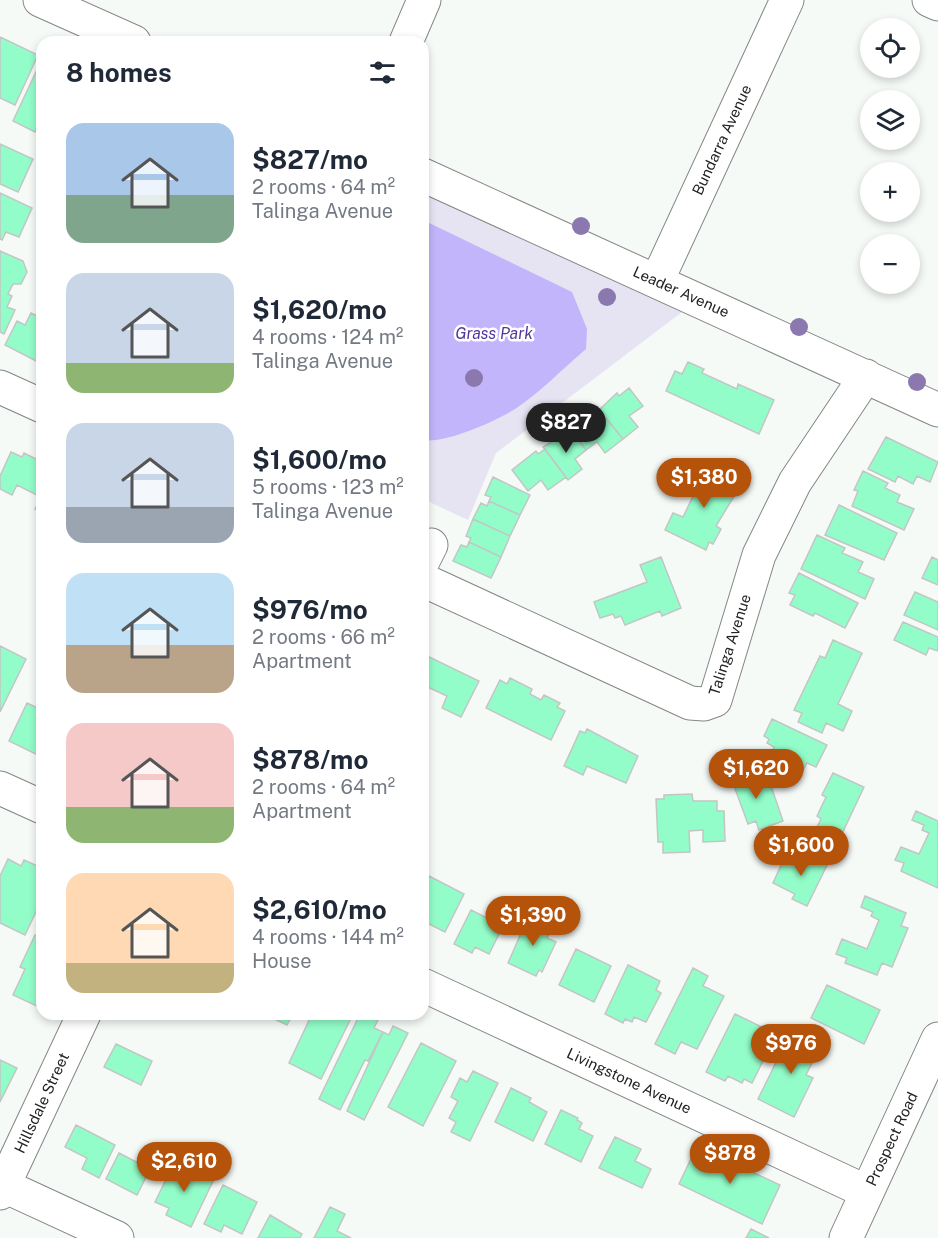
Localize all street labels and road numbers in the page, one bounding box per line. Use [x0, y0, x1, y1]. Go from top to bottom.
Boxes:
street label: Bundarra Avenue [689, 82, 755, 198]
street label: Leader Avenue [630, 263, 732, 320]
street label: Talinga Avenue [705, 592, 754, 698]
street label: Livingstone Avenue [564, 1044, 694, 1117]
street label: Hillsdale Street [11, 1050, 72, 1156]
street label: Prospect Road [862, 1089, 921, 1188]

